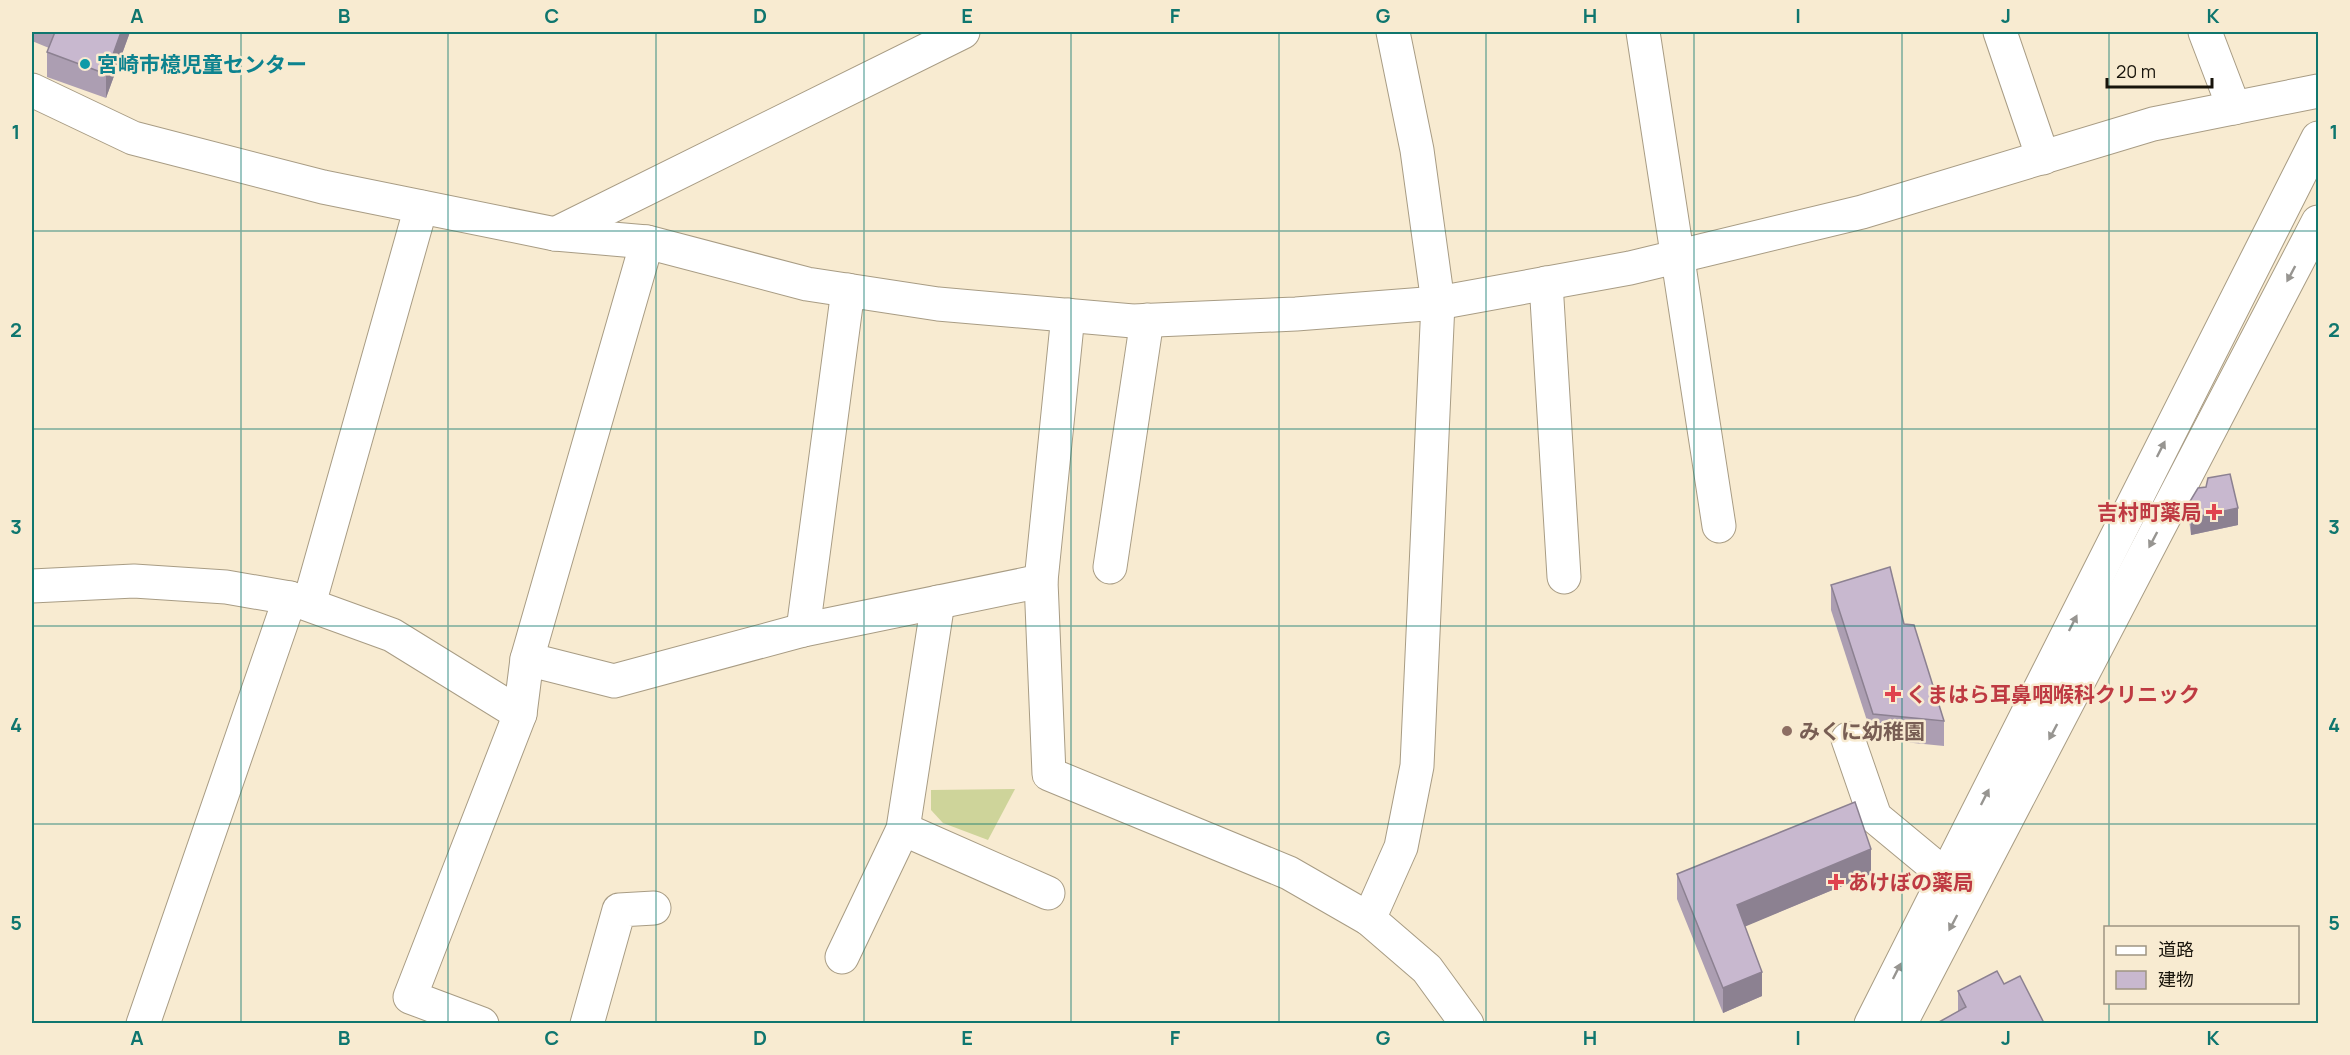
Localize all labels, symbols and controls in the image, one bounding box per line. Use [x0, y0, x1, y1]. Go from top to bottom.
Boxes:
text: A [130, 2, 144, 29]
text: B [338, 2, 351, 29]
text: C [545, 2, 559, 29]
text: D [753, 2, 767, 29]
text: E [961, 2, 973, 29]
text: F [1170, 2, 1181, 29]
text: G [1376, 2, 1391, 29]
text: H [1583, 2, 1597, 29]
text: I [1795, 2, 1801, 29]
text: J [2001, 2, 2011, 29]
text: K [2207, 2, 2220, 29]
place label: 宮崎市檍児童センター [97, 50, 307, 78]
scale bar [2107, 51, 2212, 89]
marker: 宮崎市檍児童センター [78, 57, 92, 71]
text: 20 m [2116, 59, 2156, 83]
text: 1 [12, 118, 20, 145]
text: 1 [2330, 118, 2338, 145]
one-way arrow [2287, 266, 2296, 283]
text: 2 [10, 316, 22, 343]
text: 2 [2328, 316, 2340, 343]
one-way arrow [2156, 441, 2166, 458]
place label: 吉村町薬局 [2097, 498, 2202, 526]
marker: 吉村町薬局 [2207, 505, 2221, 519]
text: 3 [10, 513, 22, 540]
text: 3 [2328, 513, 2340, 540]
one-way arrow [2148, 532, 2157, 549]
one-way arrow [2068, 615, 2078, 632]
place label: くまはら耳鼻咽喉科クリニック [1906, 680, 2200, 708]
marker: くまはら耳鼻咽喉科クリニック [1884, 685, 1902, 703]
text: 4 [10, 711, 22, 738]
text: 4 [2328, 711, 2340, 738]
place label: みくに幼稚園 [1799, 717, 1925, 745]
one-way arrow [2048, 723, 2057, 740]
marker: みくに幼稚園 [1780, 724, 1794, 738]
one-way arrow [1980, 789, 1990, 806]
place label: あけぼの薬局 [1848, 868, 1974, 896]
marker: あけぼの薬局 [1829, 875, 1843, 889]
text: 5 [10, 909, 22, 936]
text: 5 [2328, 909, 2340, 936]
one-way arrow [1948, 914, 1958, 932]
legend [2104, 926, 2299, 1004]
text: 道路 [2158, 937, 2194, 961]
one-way arrow [1892, 963, 1902, 980]
text: 建物 [2158, 967, 2194, 991]
text: A [130, 1024, 144, 1051]
text: B [338, 1024, 351, 1051]
text: C [545, 1024, 559, 1051]
text: D [753, 1024, 767, 1051]
text: E [961, 1024, 973, 1051]
text: F [1170, 1024, 1181, 1051]
text: G [1376, 1024, 1391, 1051]
text: H [1583, 1024, 1597, 1051]
text: I [1795, 1024, 1801, 1051]
text: J [2001, 1024, 2011, 1051]
text: K [2207, 1024, 2220, 1051]

